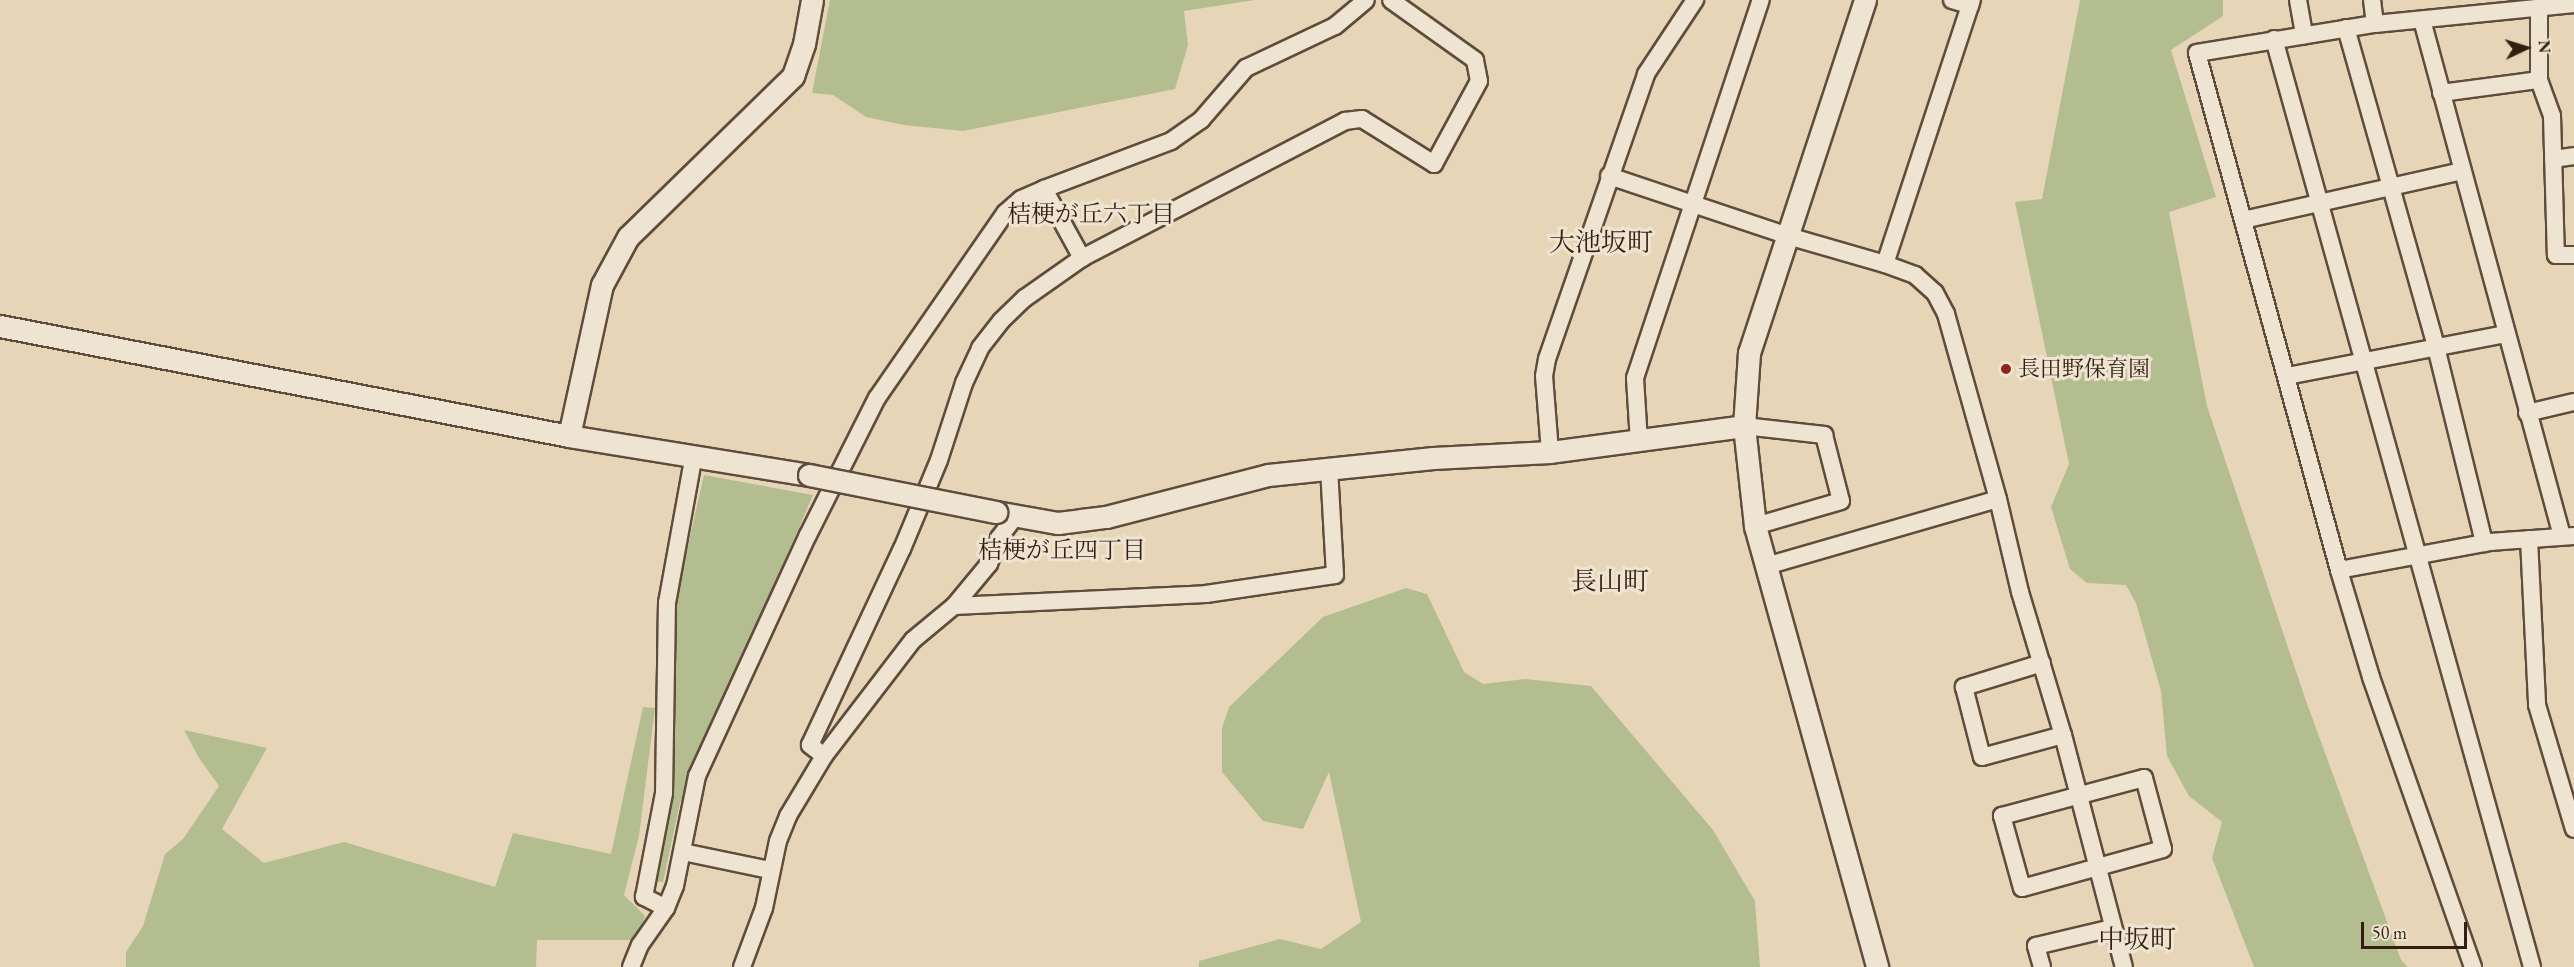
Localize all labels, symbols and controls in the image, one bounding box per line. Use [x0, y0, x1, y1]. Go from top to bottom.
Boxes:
north arrow [2496, 18, 2556, 78]
text: N [2534, 40, 2555, 54]
district label: 桔梗が丘六丁目 [1007, 200, 1175, 228]
district label: 大池坂町 [1549, 227, 1653, 259]
place label: 長田野保育園 [2018, 356, 2150, 382]
marker: 長田野保育園 [1999, 362, 2013, 376]
district label: 桔梗が丘四丁目 [978, 536, 1146, 564]
district label: 長山町 [1571, 566, 1649, 598]
scale bar [2364, 910, 2470, 948]
text: 50 m [2372, 921, 2407, 944]
district label: 中坂町 [2098, 924, 2176, 956]

